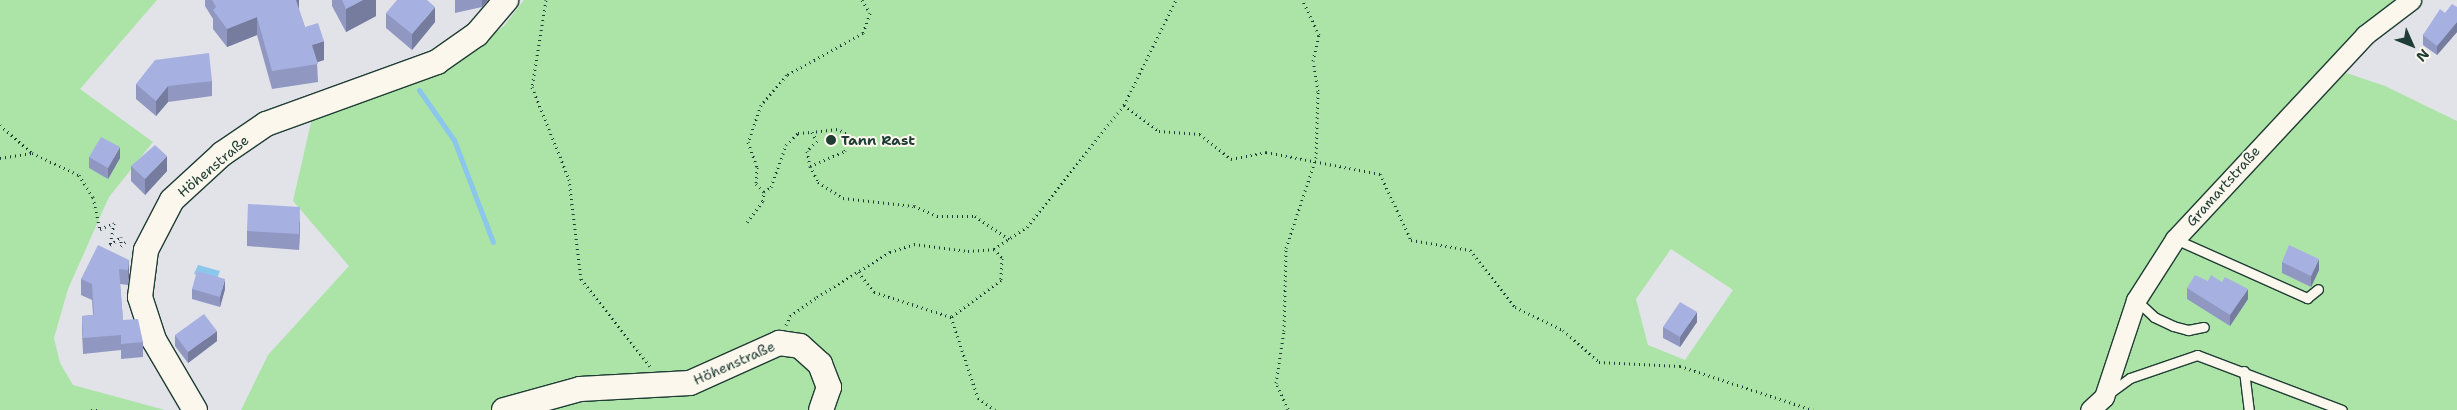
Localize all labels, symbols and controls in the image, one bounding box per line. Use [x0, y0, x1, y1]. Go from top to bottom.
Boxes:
north arrow [2387, 20, 2437, 70]
text: N [2412, 45, 2433, 66]
street label: Höhenstraße [174, 131, 252, 201]
place label: Tann Rast [841, 132, 915, 148]
marker: Tann Rast [825, 134, 837, 146]
street label: Gramartstraße [2183, 143, 2263, 229]
street label: Höhenstraße [691, 338, 777, 388]

